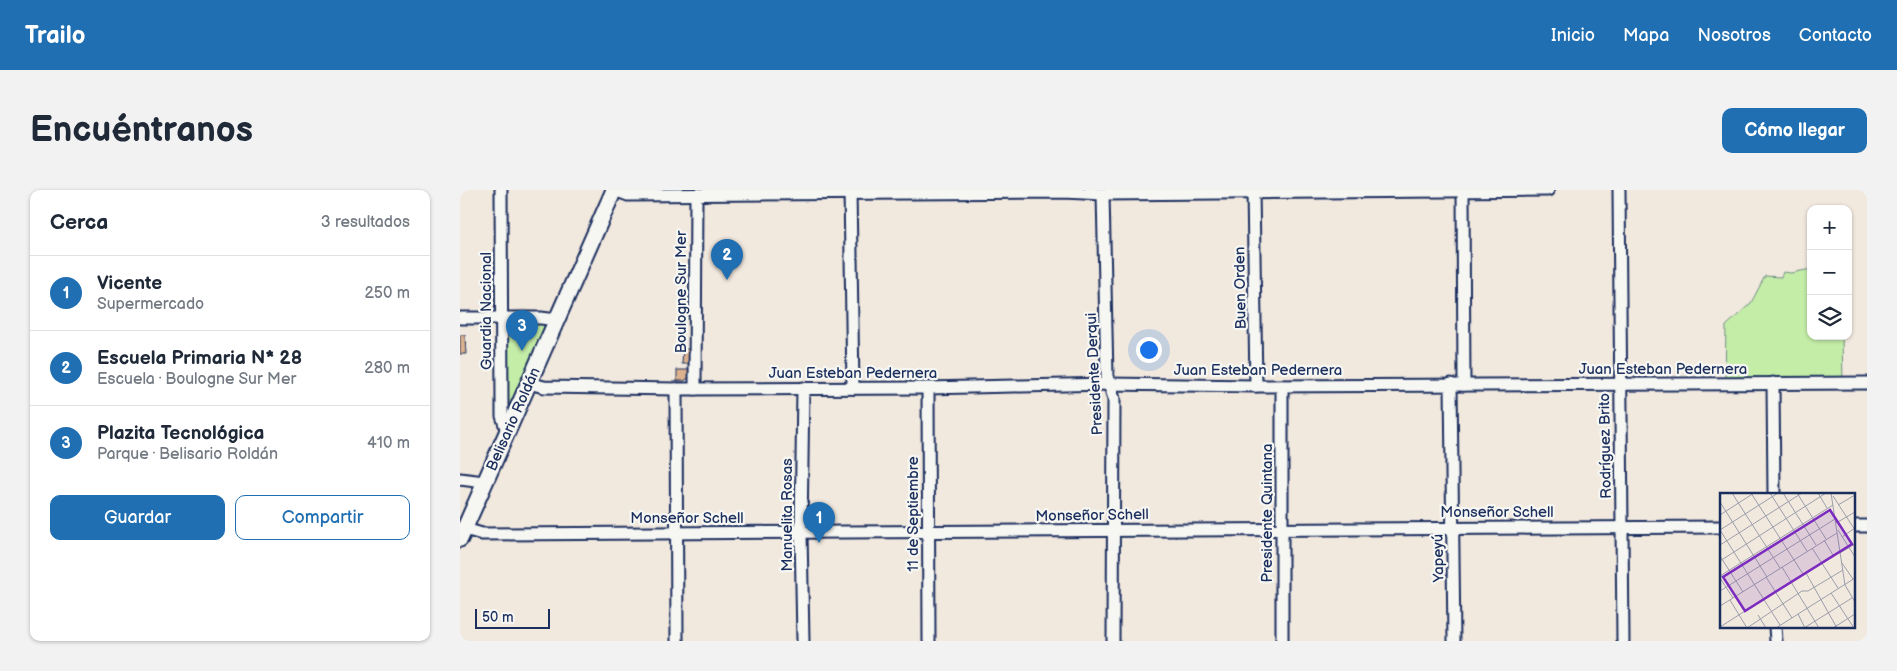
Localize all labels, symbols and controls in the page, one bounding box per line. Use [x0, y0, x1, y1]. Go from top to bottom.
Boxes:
text: Trailo [25, 21, 85, 50]
text: Inicio [1551, 25, 1595, 46]
text: Mapa [1623, 25, 1669, 46]
text: Nosotros [1697, 25, 1771, 46]
text: Contacto [1799, 25, 1872, 46]
button: Cómo llegar [1722, 108, 1867, 153]
text: Encuéntranos [30, 109, 253, 152]
map controls [1807, 205, 1852, 340]
button: + [1807, 205, 1852, 250]
text: Cerca [50, 210, 108, 235]
text: 3 resultados [321, 213, 410, 232]
street label: Boulogne Sur Mer [672, 230, 691, 353]
pin: 2 [711, 239, 743, 280]
street label: Buen Orden [1230, 247, 1251, 329]
button: − [1807, 250, 1852, 295]
street label: Guardia Nacional [477, 252, 496, 370]
text: Vicente [97, 272, 162, 295]
text: 1 [63, 284, 69, 303]
text: 250 m [364, 284, 410, 303]
text: Supermercado [97, 295, 204, 314]
button: layers [1807, 295, 1852, 340]
pin: 3 [506, 310, 538, 351]
street label: Presidente Derqui [1082, 312, 1107, 436]
your location [1136, 337, 1162, 363]
text: Escuela Primaria N* 28 [97, 347, 302, 370]
text: 2 [61, 359, 71, 378]
text: 280 m [364, 359, 410, 378]
street label: Juan Esteban Pedernera [1579, 360, 1747, 379]
street label: Juan Esteban Pedernera [1174, 361, 1342, 380]
street label: Belisario Roldán [482, 364, 545, 474]
street label: Juan Esteban Pedernera [769, 364, 937, 383]
text: Escuela · Boulogne Sur Mer [97, 370, 296, 389]
street label: Rodríguez Brito [1595, 393, 1616, 499]
text: Plazita Tecnológica [97, 422, 264, 445]
text: 3 [61, 434, 71, 453]
text: 410 m [367, 434, 410, 453]
street label: Presidente Quintana [1258, 443, 1277, 583]
text: Parque · Belisario Roldán [97, 445, 278, 464]
street label: 11 de Septiembre [904, 456, 923, 572]
street label: Manuelita Rosas [778, 458, 797, 572]
inset map [1720, 493, 1854, 628]
button: Guardar [50, 495, 225, 540]
button: Compartir [235, 495, 410, 540]
pin: 1 [803, 502, 835, 543]
street label: Monseñor Schell [1440, 503, 1554, 522]
street label: Monseñor Schell [1035, 505, 1149, 526]
street label: Monseñor Schell [630, 509, 744, 528]
street label: Yapeyú [1429, 534, 1448, 583]
scale bar [475, 606, 550, 629]
text: 50 m [482, 609, 514, 626]

